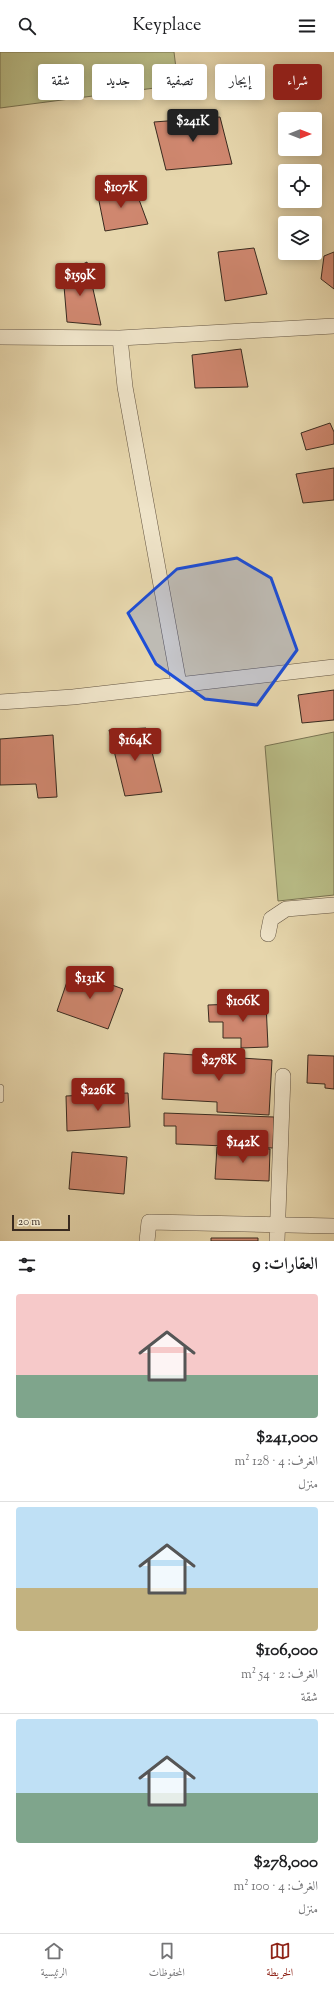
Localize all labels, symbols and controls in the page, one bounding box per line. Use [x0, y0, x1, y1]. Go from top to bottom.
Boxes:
text: Keyplace [133, 13, 201, 39]
icon: search [16, 15, 38, 37]
icon: menu [296, 15, 318, 37]
chip: شقة [38, 64, 84, 100]
chip: جديد [92, 64, 144, 100]
chip: تصفية [152, 64, 207, 100]
chip: إيجار [215, 64, 265, 100]
chip: شراء [273, 64, 322, 100]
pin: $241K [165, 109, 221, 143]
north arrow [278, 112, 322, 156]
map controls [278, 112, 322, 260]
text: $241K [176, 113, 210, 131]
button: locate [278, 164, 322, 208]
pin: $107K [93, 175, 149, 209]
text: $107K [104, 179, 138, 197]
button: layers [278, 216, 322, 260]
pin: $159K [52, 263, 108, 297]
text: $159K [64, 267, 96, 285]
pin: $164K [107, 728, 163, 762]
text: $164K [118, 732, 152, 750]
pin: $131K [62, 966, 118, 1000]
text: $131K [75, 970, 105, 988]
pin: $106K [215, 989, 271, 1023]
text: $106K [226, 993, 260, 1011]
pin: $278K [191, 1048, 247, 1082]
text: $278K [201, 1052, 237, 1070]
pin: $226K [70, 1078, 126, 1112]
text: $226K [81, 1082, 115, 1100]
pin: $142K [215, 1130, 271, 1164]
text: $142K [226, 1134, 260, 1152]
scale bar [12, 1213, 70, 1232]
text: 20 m [18, 1214, 40, 1230]
text: العقارات: 9 [252, 1253, 318, 1277]
icon: filters [16, 1254, 38, 1276]
icon: home [131, 1320, 203, 1392]
text: $241,000 [256, 1426, 318, 1450]
text: الغرف: 4 · 128 m² [234, 1453, 318, 1471]
text: منزل [298, 1476, 318, 1494]
icon: home [131, 1533, 203, 1605]
text: $106,000 [255, 1639, 318, 1663]
text: الغرف: 2 · 54 m² [241, 1666, 318, 1684]
text: شقة [301, 1689, 318, 1707]
icon: home [131, 1745, 203, 1817]
text: $278,000 [253, 1851, 318, 1875]
text: الغرف: 4 · 100 m² [233, 1878, 318, 1896]
text: منزل [298, 1901, 318, 1919]
tab: الرئيسية [41, 1940, 67, 1983]
tab: المحفوظات [149, 1940, 185, 1983]
tab: الخريطة [266, 1940, 293, 1983]

